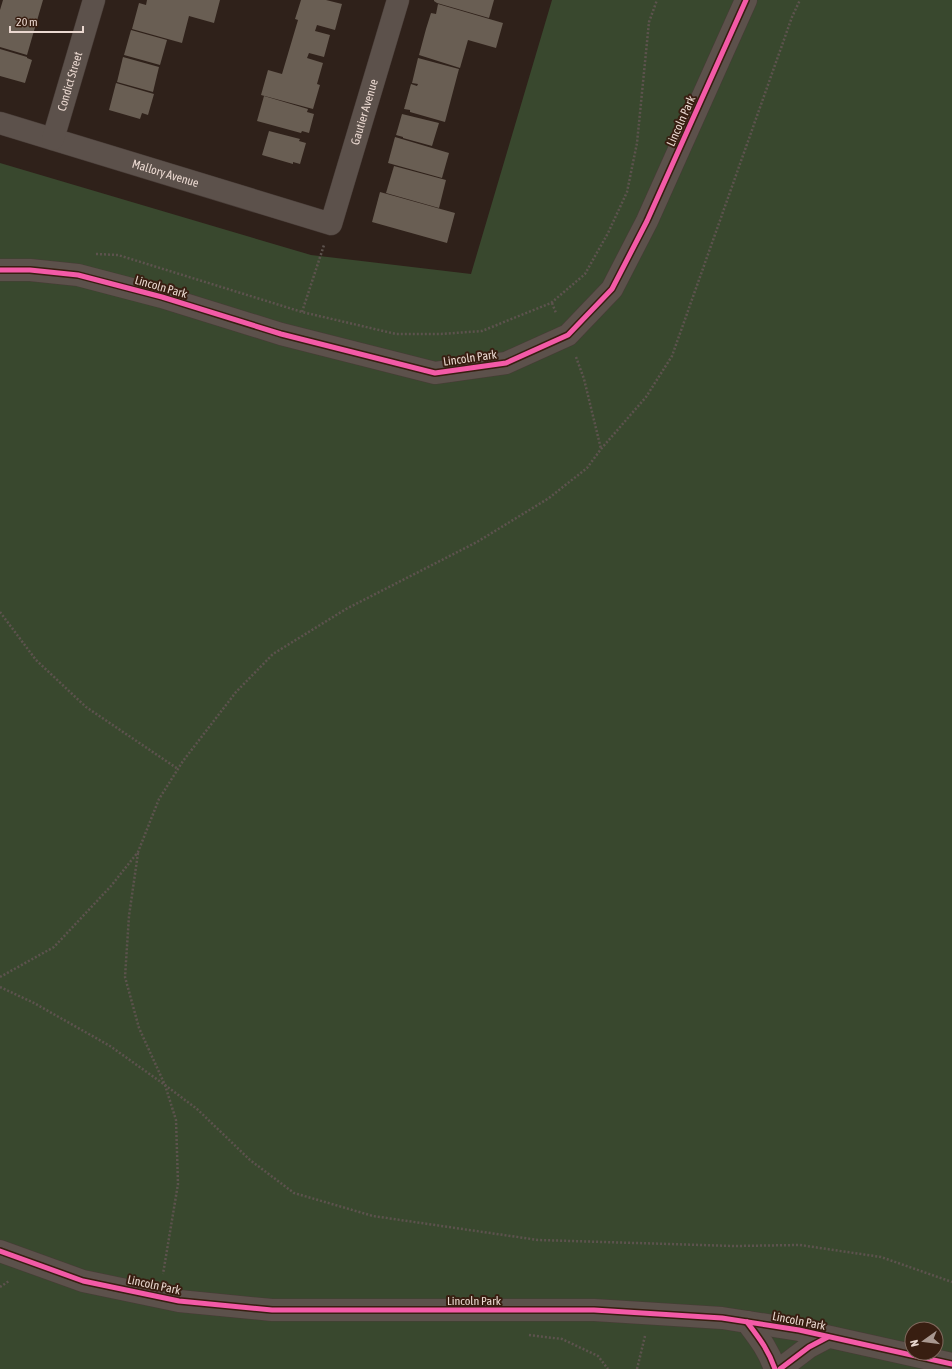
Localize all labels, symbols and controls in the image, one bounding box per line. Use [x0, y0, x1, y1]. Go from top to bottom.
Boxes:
scale bar [10, 8, 83, 34]
text: 20 m [16, 15, 38, 29]
street label: Condict Street [55, 50, 86, 113]
street label: Gautier Avenue [348, 77, 381, 147]
street label: Lincoln Park [664, 93, 699, 149]
street label: Mallory Avenue [130, 157, 200, 190]
street label: Lincoln Park [133, 273, 190, 301]
street label: Lincoln Park [442, 347, 498, 369]
street label: Lincoln Park [126, 1273, 183, 1298]
street label: Lincoln Park [447, 1294, 502, 1308]
street label: Lincoln Park [771, 1309, 828, 1333]
north arrow [904, 1321, 944, 1361]
text: N [908, 1339, 921, 1348]

